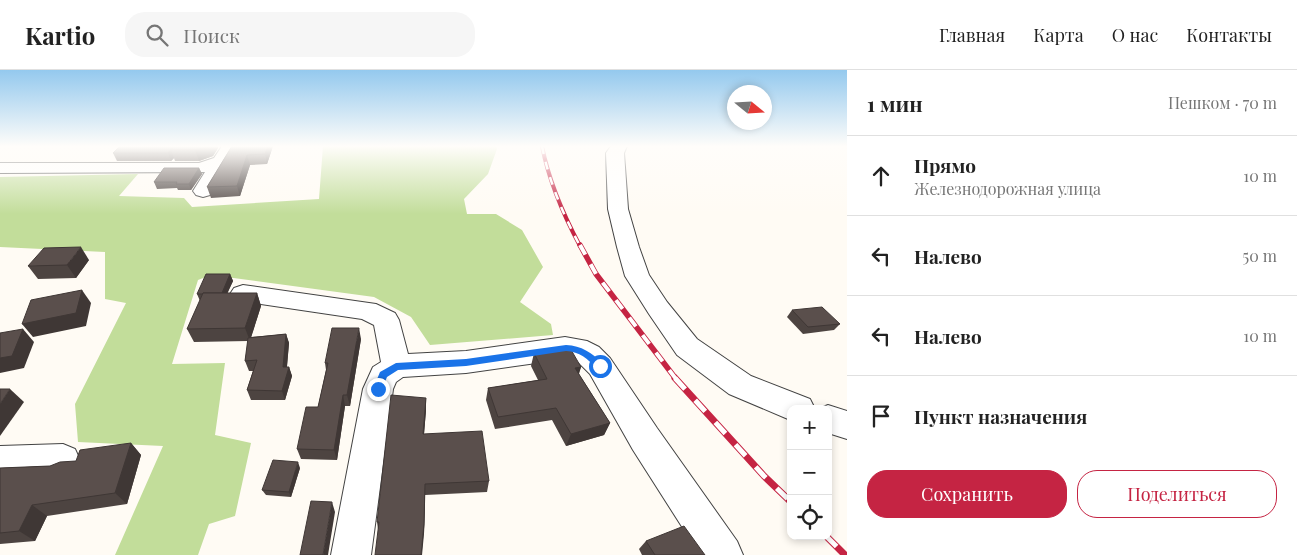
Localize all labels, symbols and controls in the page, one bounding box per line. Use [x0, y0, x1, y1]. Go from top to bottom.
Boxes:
search box [125, 12, 475, 57]
text: Kartio [25, 19, 95, 51]
icon: search [143, 21, 171, 49]
text: Поиск [183, 22, 240, 48]
text: Главная [939, 23, 1005, 47]
text: Карта [1033, 23, 1084, 47]
text: О нас [1112, 23, 1158, 47]
text: Контакты [1186, 23, 1272, 47]
north arrow [727, 85, 772, 130]
text: 1 мин [867, 89, 923, 117]
text: Пешком · 70 m [1168, 92, 1277, 113]
text: Прямо [914, 152, 976, 178]
icon: ahead [867, 162, 895, 190]
text: 10 m [1243, 165, 1277, 186]
text: Железнодорожная улица [914, 178, 1101, 199]
icon: left [867, 242, 895, 270]
text: Налево [914, 243, 982, 269]
text: 50 m [1243, 245, 1277, 266]
icon: left [867, 322, 895, 350]
text: Налево [914, 323, 982, 349]
text: 10 m [1243, 325, 1277, 346]
route start [589, 355, 612, 378]
route end [367, 378, 390, 401]
icon: arrive [867, 402, 895, 430]
text: Пункт назначения [914, 403, 1087, 429]
map controls [787, 405, 832, 540]
button: + [787, 405, 832, 450]
button: − [787, 450, 832, 495]
button: Сохранить [867, 470, 1067, 518]
button: Поделиться [1077, 470, 1277, 518]
button: locate [787, 495, 832, 540]

